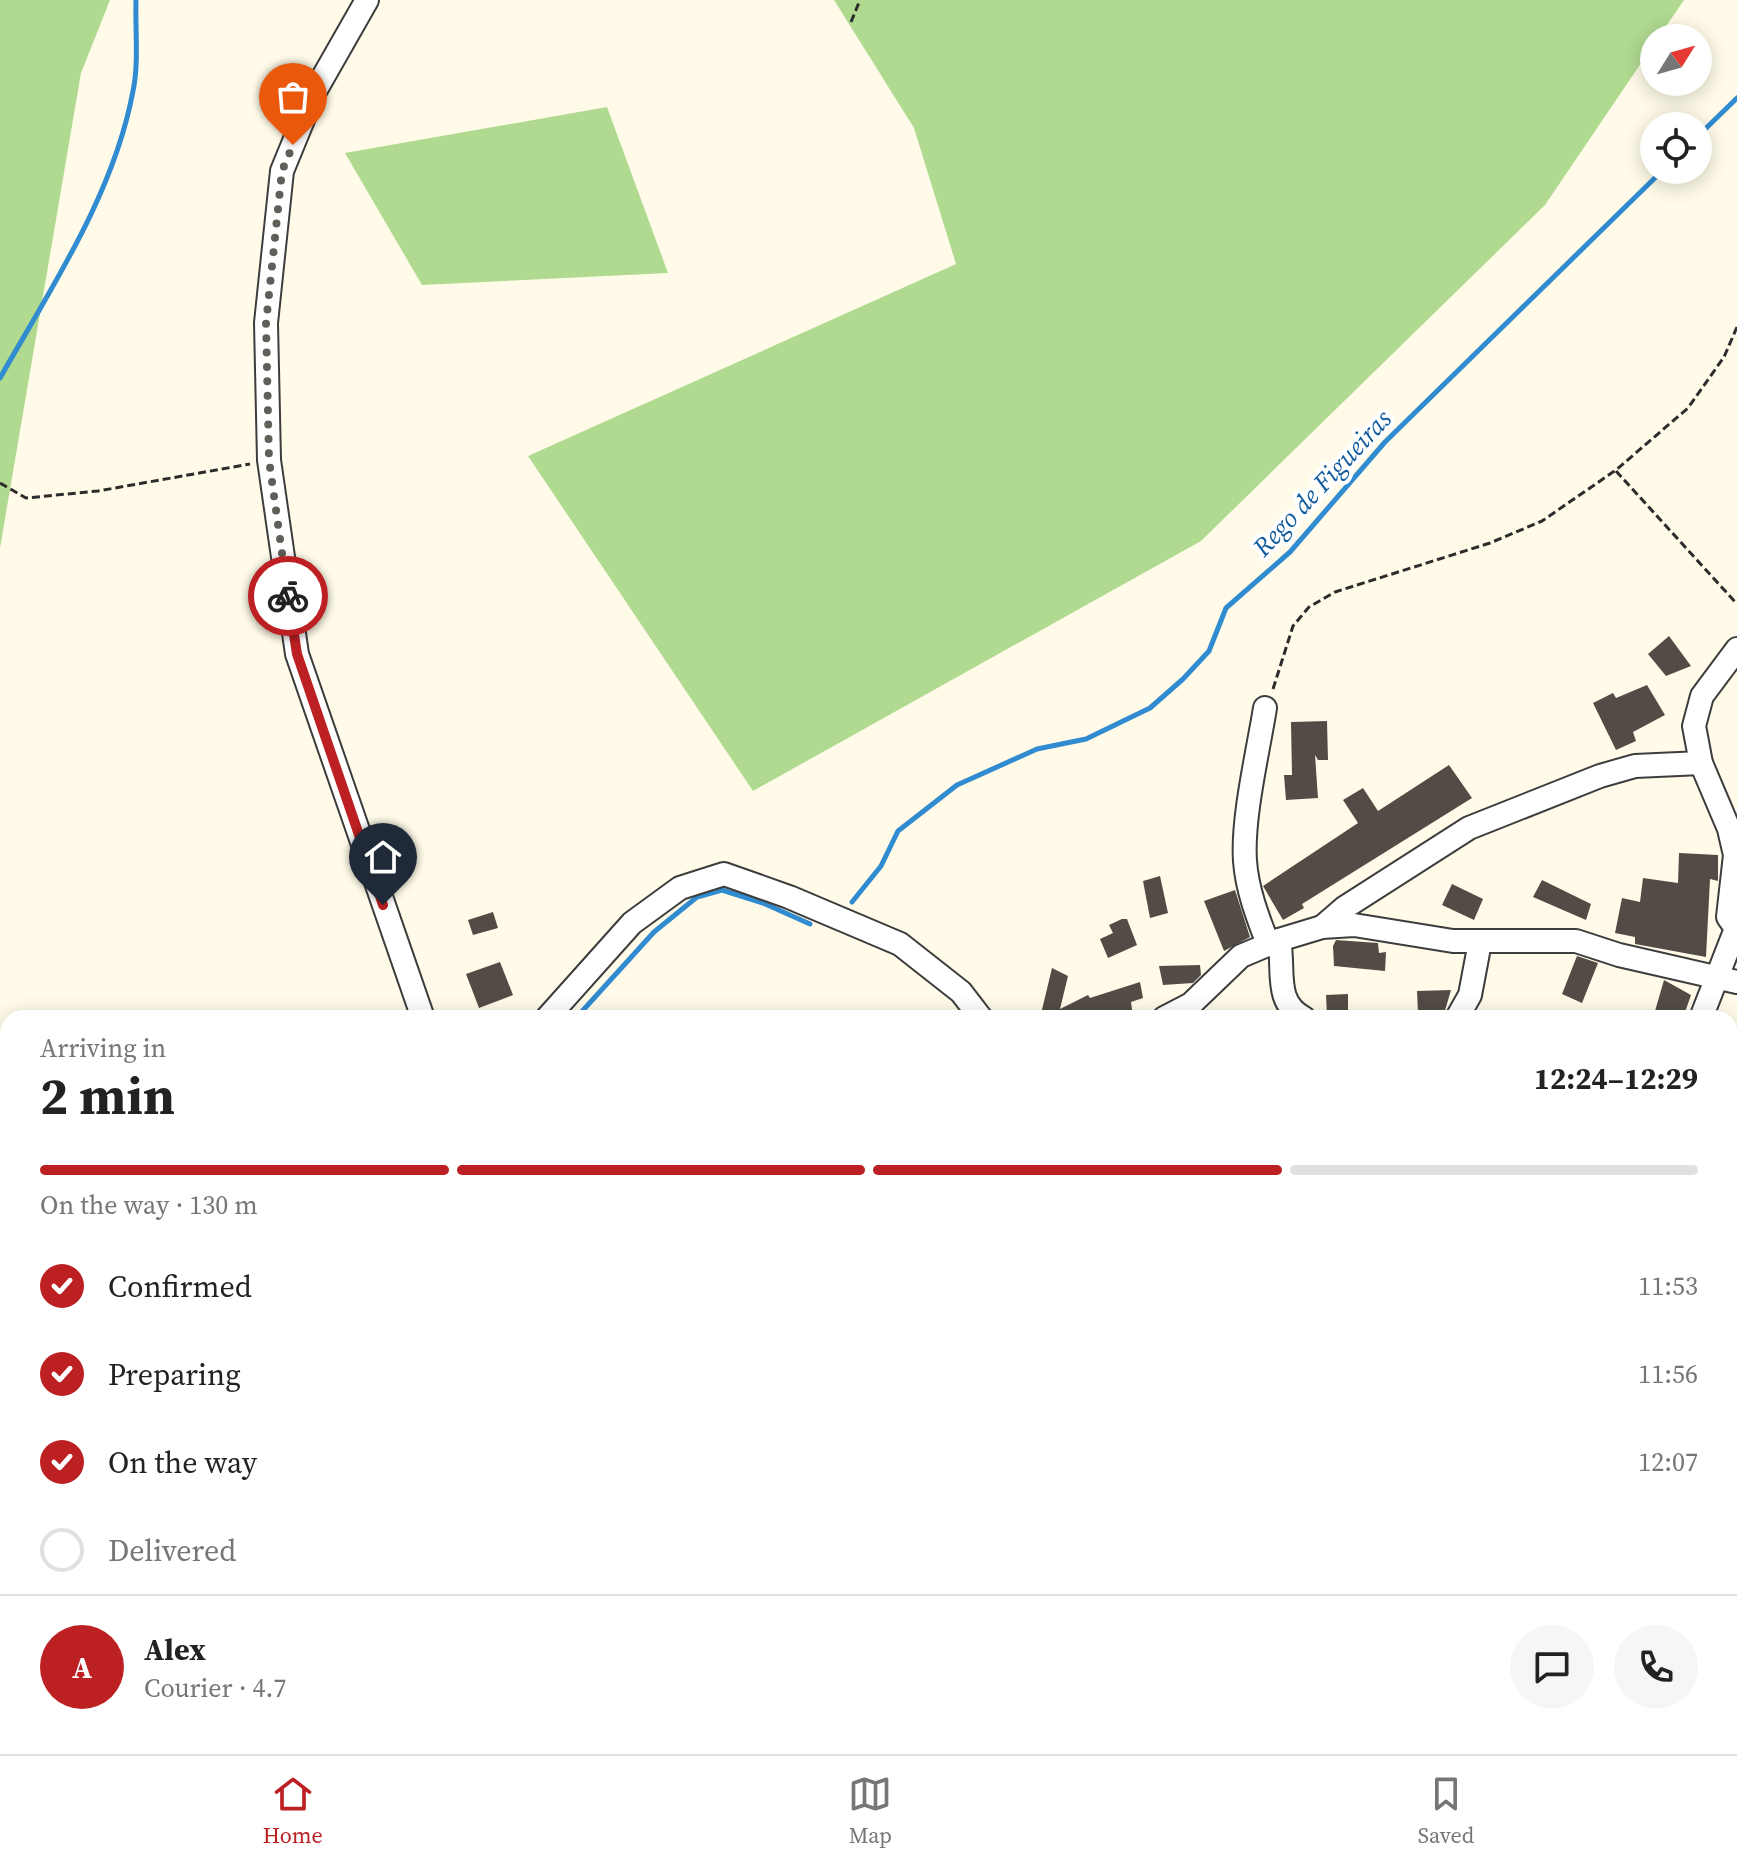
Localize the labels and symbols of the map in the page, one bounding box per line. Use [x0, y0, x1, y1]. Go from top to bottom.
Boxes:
north arrow [1640, 24, 1712, 96]
pin [259, 63, 327, 145]
water label: Rego de Figueiras [1244, 401, 1400, 565]
courier [248, 556, 328, 636]
pin [349, 823, 417, 905]

